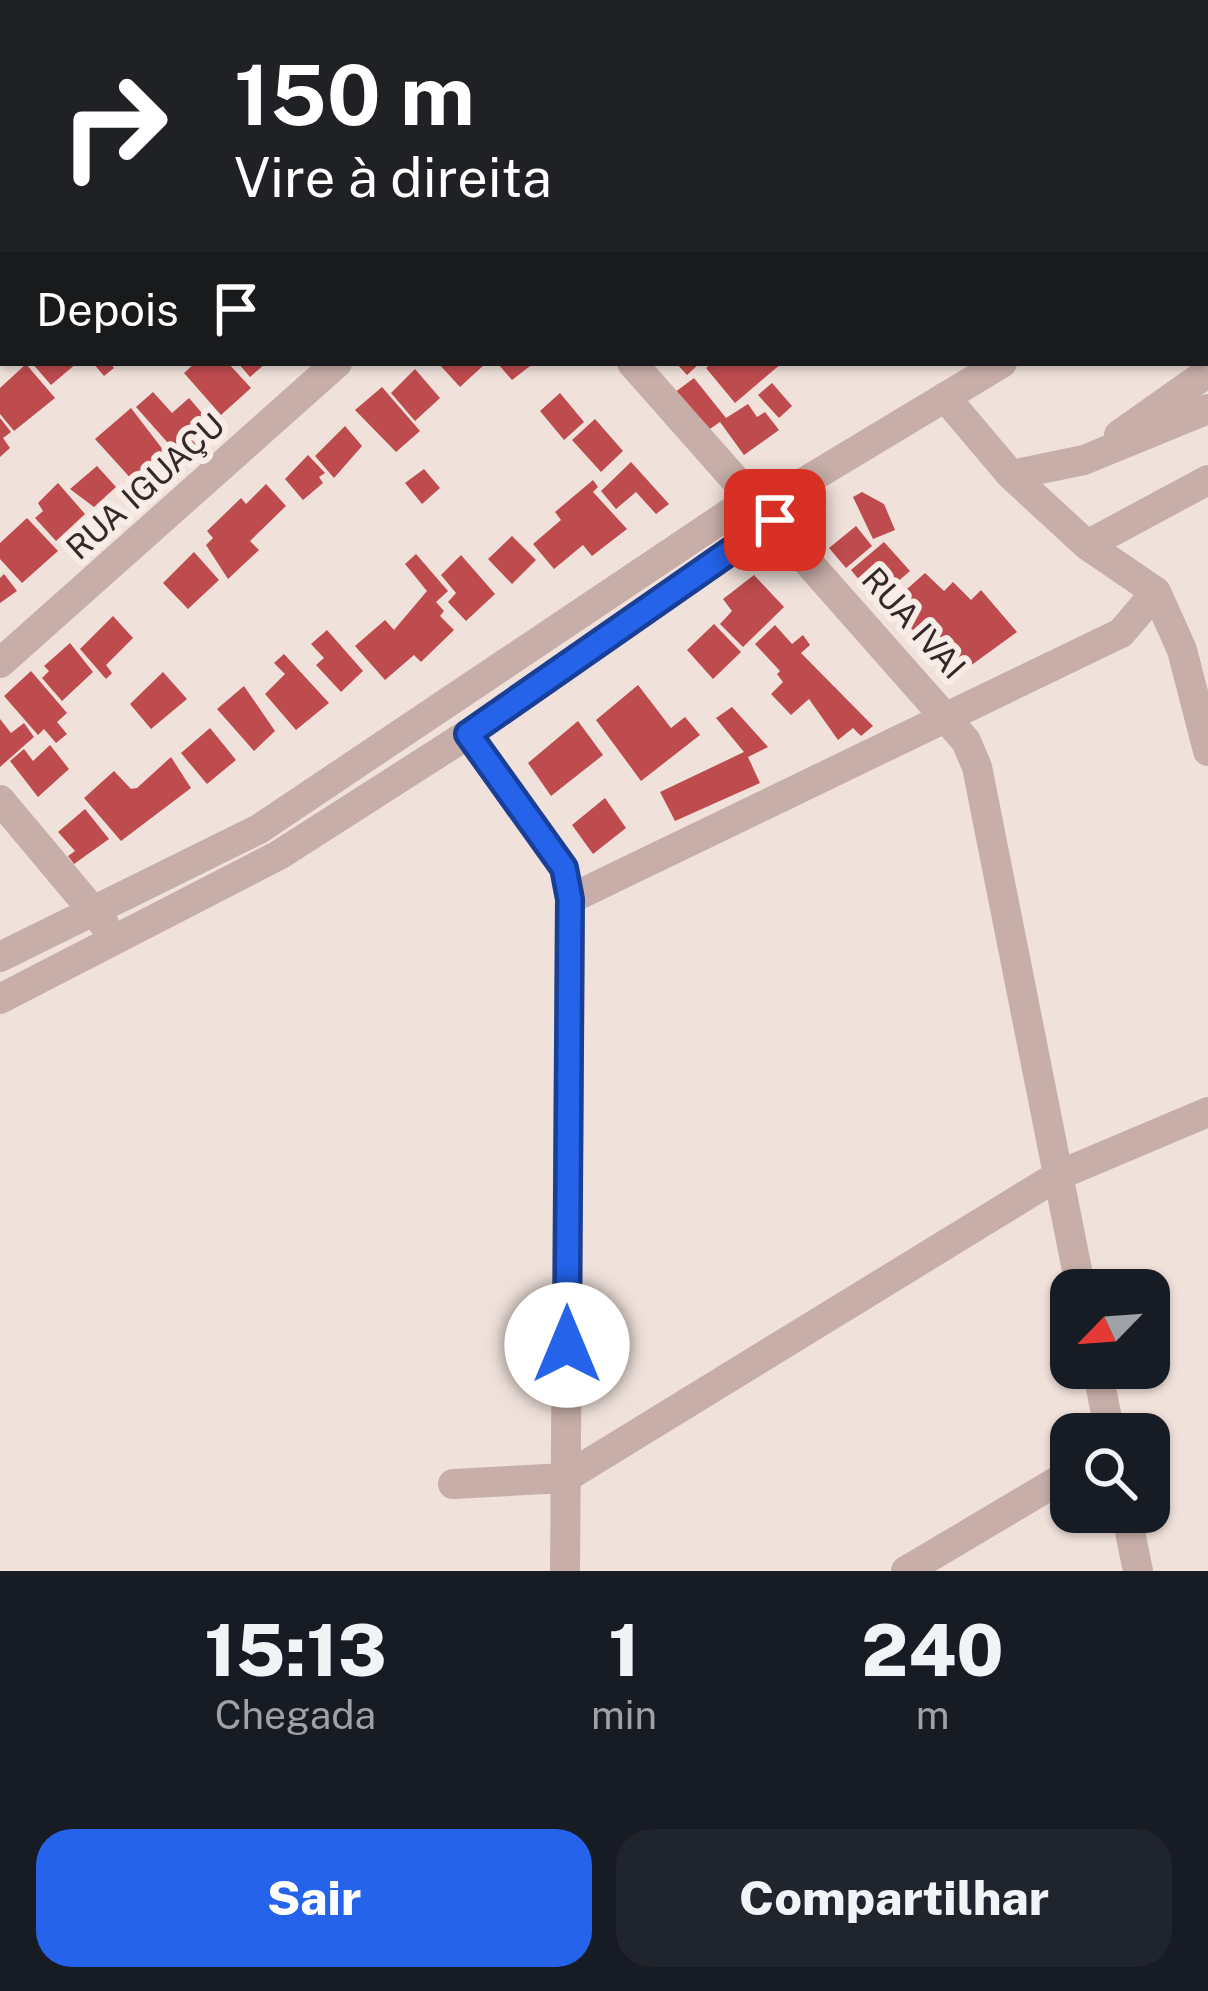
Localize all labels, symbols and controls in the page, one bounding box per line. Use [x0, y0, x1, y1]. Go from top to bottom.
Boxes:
text: 150 m [234, 45, 475, 144]
icon: right [36, 48, 192, 204]
text: Vire à direita [234, 146, 552, 209]
icon: arrive [203, 276, 269, 342]
text: Depois [36, 283, 179, 336]
street label: RUA IGUAÇU [58, 405, 232, 567]
pin [724, 469, 826, 571]
icon: arrive [742, 487, 808, 553]
street label: RUA IVAI [854, 560, 974, 686]
north arrow [1050, 1269, 1170, 1389]
map controls [1050, 1269, 1170, 1533]
position arrow [504, 1282, 630, 1408]
button: search [1050, 1413, 1170, 1533]
text: 15:13 [204, 1608, 387, 1692]
text: 1 [608, 1608, 640, 1692]
text: 240 [861, 1608, 1004, 1692]
text: Chegada [215, 1692, 376, 1738]
text: min [591, 1692, 657, 1738]
text: m [916, 1692, 949, 1738]
button: Sair [36, 1829, 592, 1967]
button: Compartilhar [616, 1829, 1172, 1967]

